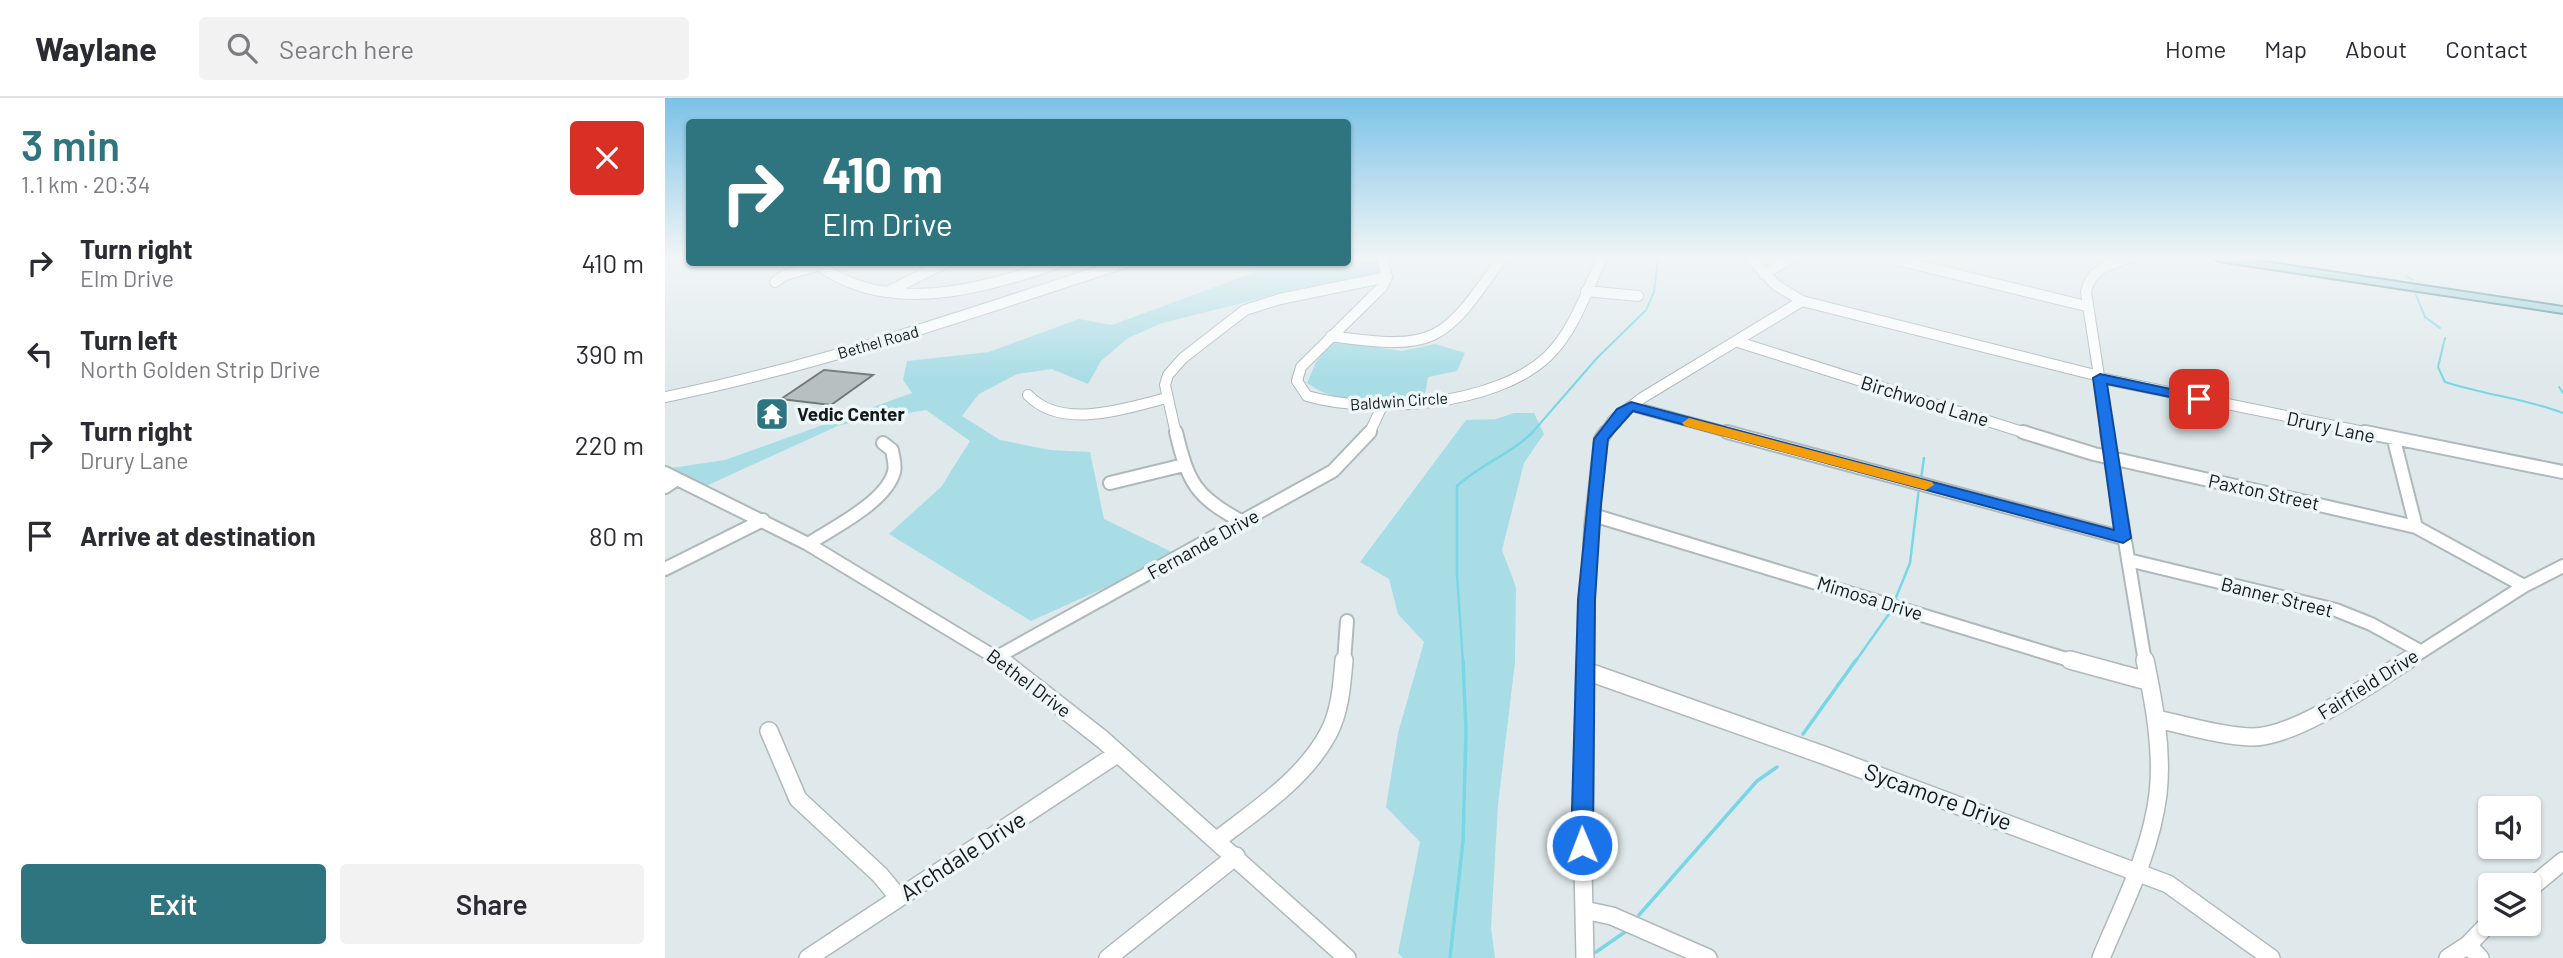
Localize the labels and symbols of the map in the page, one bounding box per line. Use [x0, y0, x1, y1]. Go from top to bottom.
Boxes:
street label: Bethel Road [835, 321, 921, 362]
pin [2169, 369, 2229, 429]
street label: Birchwood Lane [1858, 370, 1992, 431]
street label: Baldwin Circle [1349, 388, 1449, 413]
temple icon: Vedic Center [753, 395, 791, 433]
place label: Vedic Center [797, 402, 905, 425]
street label: Drury Lane [2285, 406, 2377, 447]
street label: Paxton Street [2207, 469, 2322, 514]
street label: Fernande Drive [1143, 503, 1262, 584]
street label: Mimosa Drive [1814, 571, 1926, 625]
street label: Banner Street [2219, 571, 2335, 622]
street label: Bethel Drive [983, 643, 1076, 722]
street label: Fairfield Drive [2313, 644, 2422, 724]
street label: Sycamore Drive [1861, 756, 2016, 836]
street label: Archdale Drive [894, 804, 1031, 906]
position arrow [1545, 808, 1619, 882]

